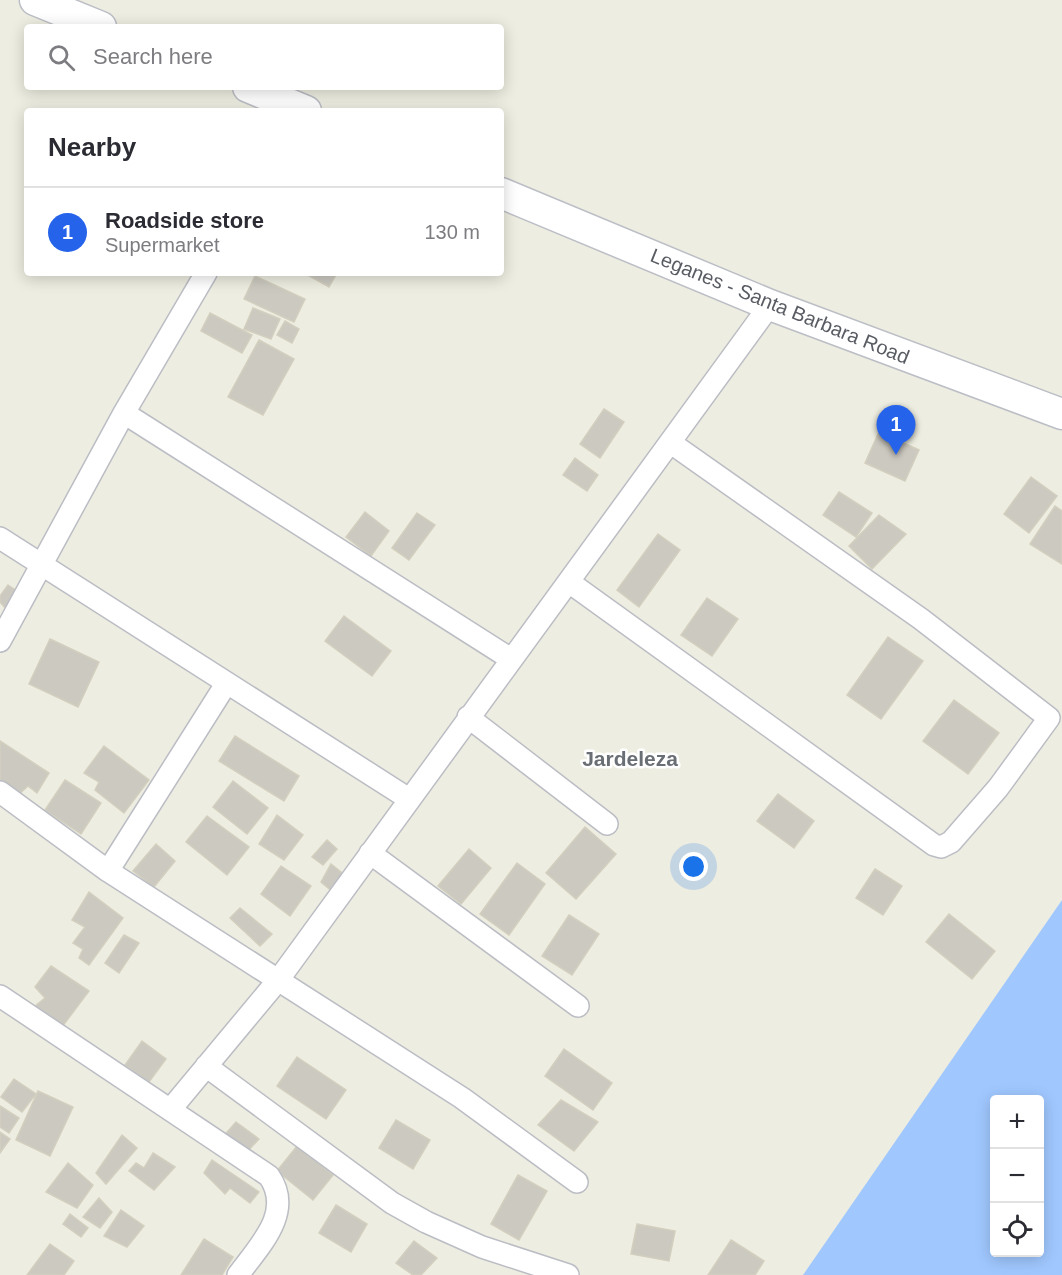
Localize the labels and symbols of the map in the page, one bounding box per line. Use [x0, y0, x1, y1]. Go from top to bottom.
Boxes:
street label: Leganes - Santa Barbara Road [648, 244, 912, 368]
pin: 1 [876, 406, 916, 455]
district label: Jardeleza [582, 747, 678, 770]
your location [679, 852, 708, 881]

